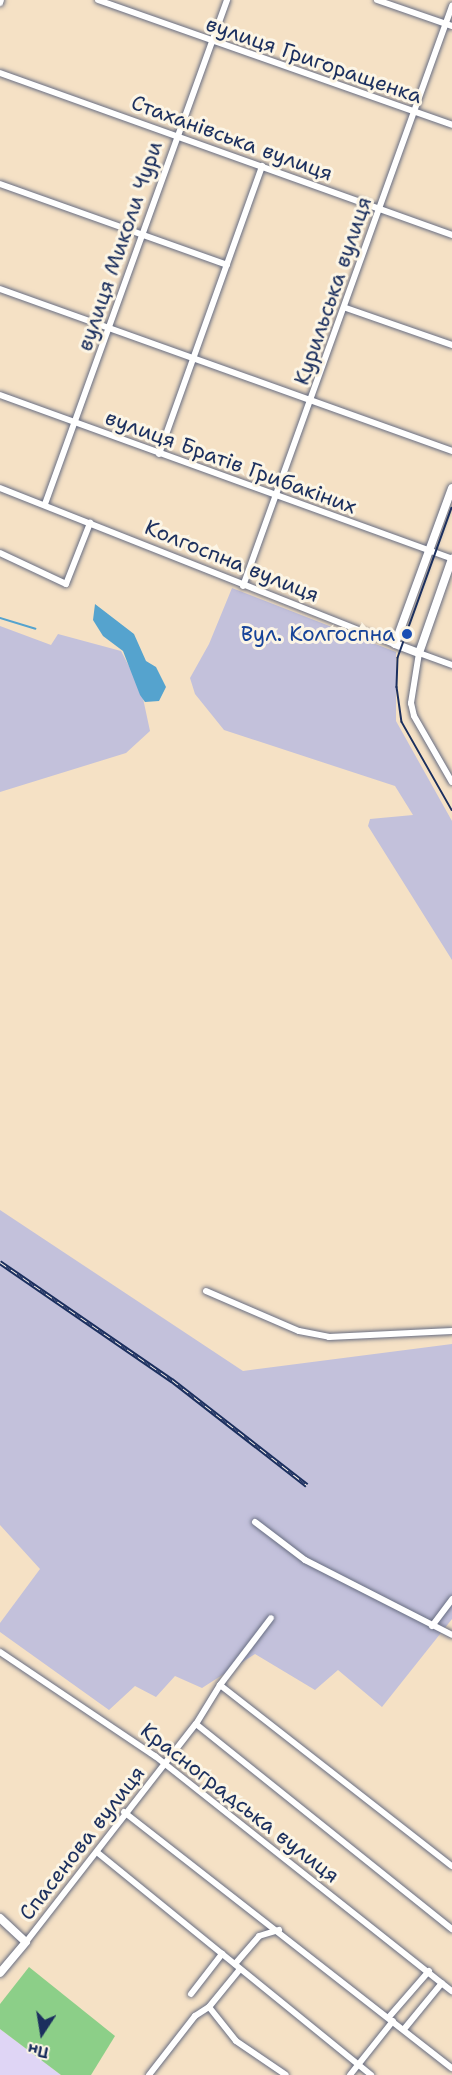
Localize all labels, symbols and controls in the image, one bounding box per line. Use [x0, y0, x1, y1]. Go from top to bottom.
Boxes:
street label: вулиця Григоращенка [203, 11, 425, 109]
street label: Стаханівська вулиця [128, 90, 336, 186]
street label: вулиця Миколи Чури [72, 138, 168, 354]
street label: Курильська вулиця [289, 194, 377, 388]
street label: вулиця Братів Грибакіних [102, 405, 360, 519]
street label: Колгоспна вулиця [141, 515, 323, 607]
place label: Вул. Колгоспна [241, 621, 395, 647]
marker: Вул. Колгоспна [400, 627, 414, 641]
street label: Красноградська вулиця [136, 1718, 344, 1888]
street label: Спасенова вулиця [14, 1761, 150, 1925]
north arrow [12, 2003, 72, 2063]
text: Пн [26, 2039, 51, 2064]

